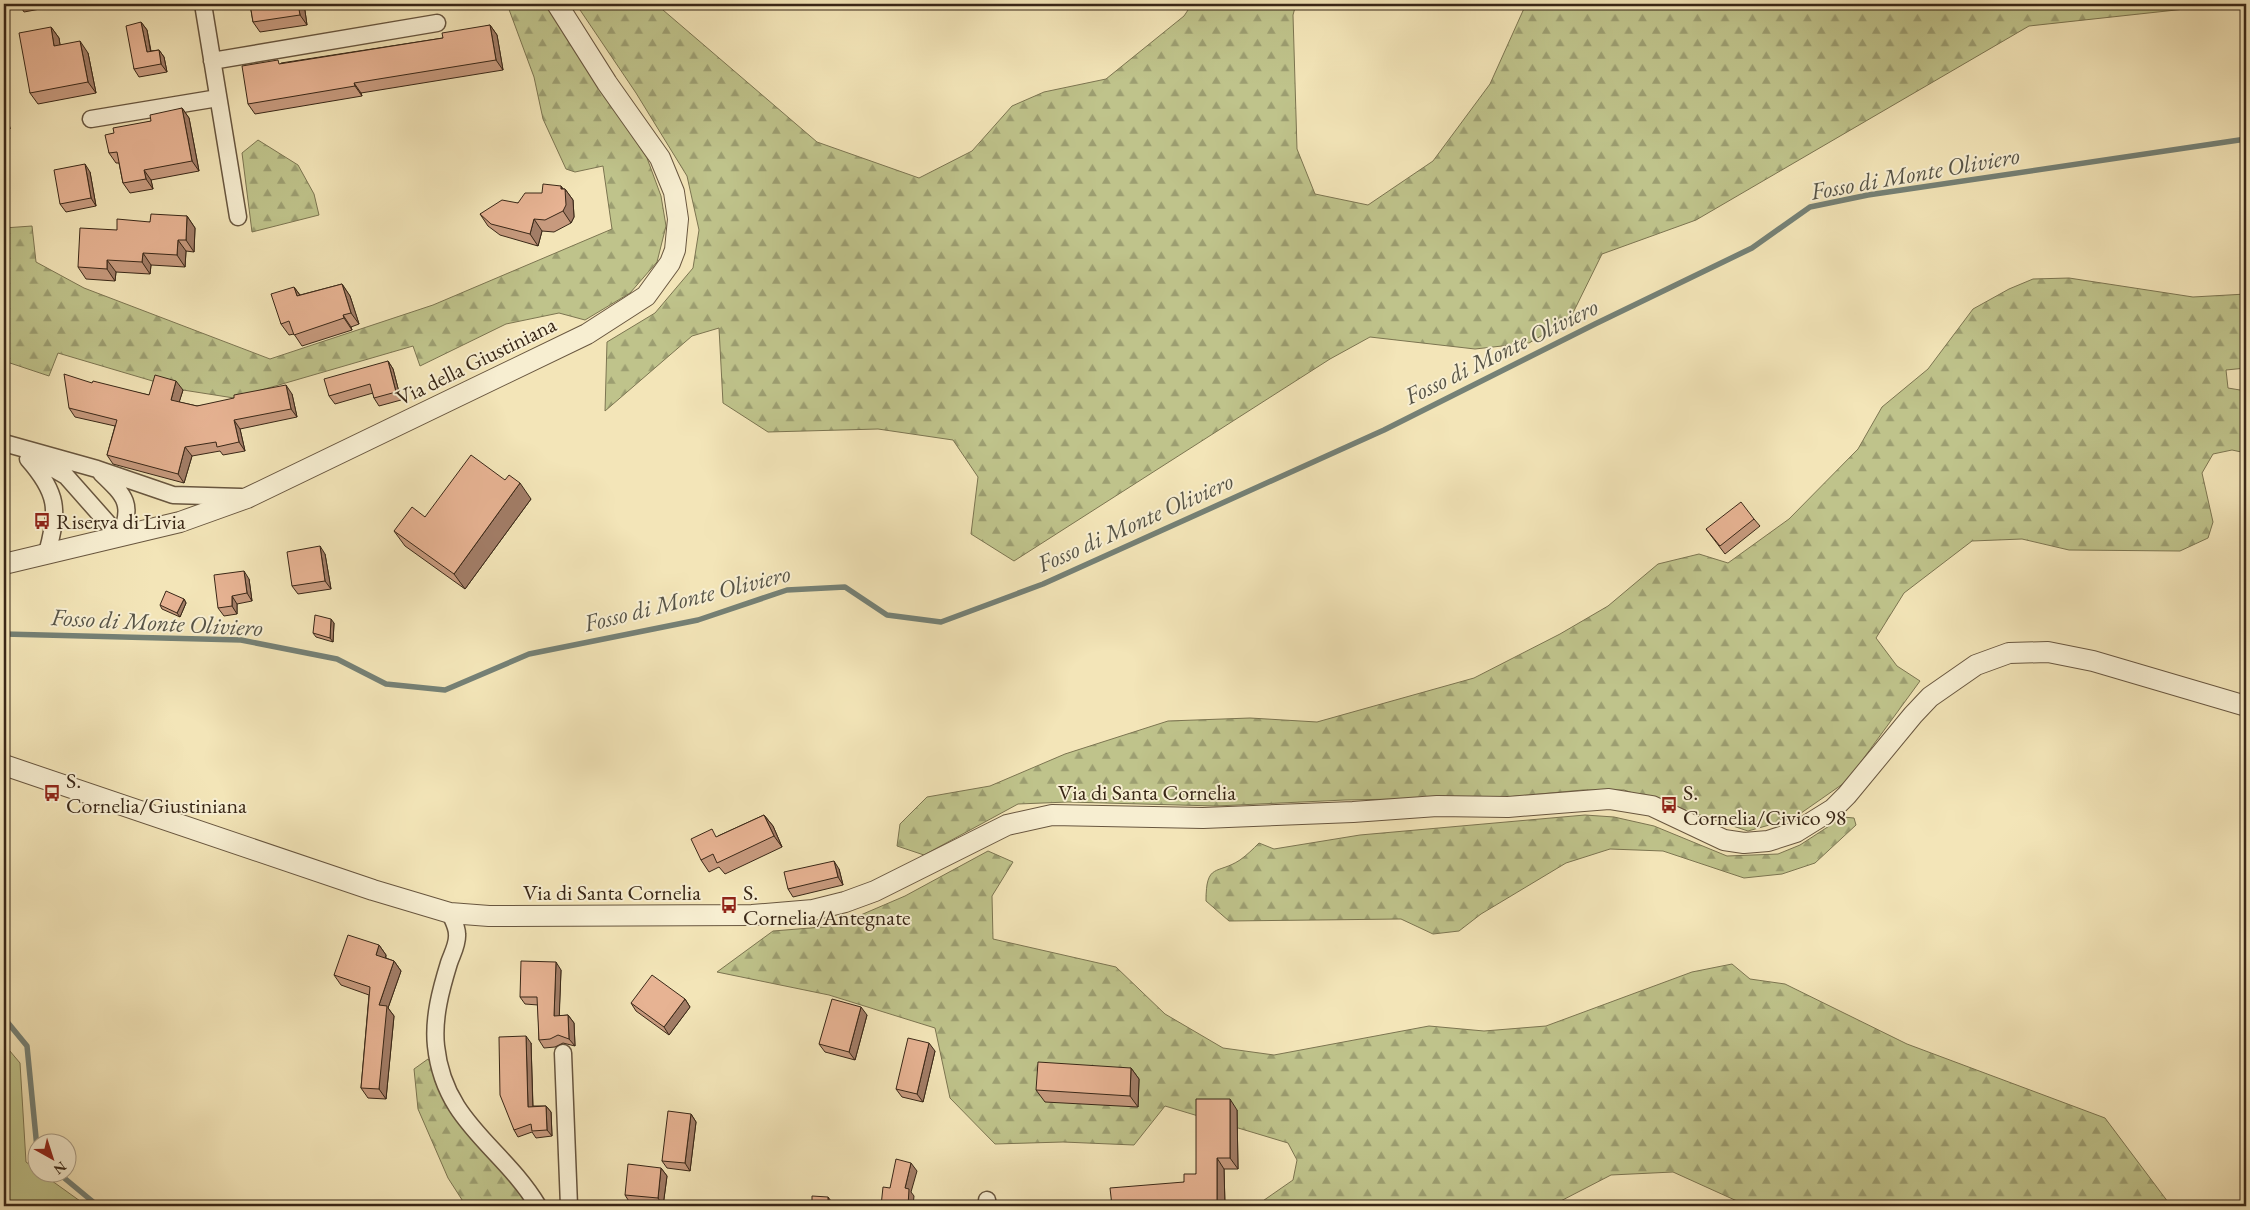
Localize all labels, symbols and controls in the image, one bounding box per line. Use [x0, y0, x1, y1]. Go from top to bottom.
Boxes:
water label: Fosso di Monte Oliviero [1807, 139, 2022, 207]
water label: Fosso di Monte Oliviero [1398, 291, 1603, 412]
street label: Via della Giustiniana [391, 310, 561, 412]
water label: Fosso di Monte Oliviero [1031, 465, 1238, 580]
place label: Riserva di Livia [56, 507, 186, 536]
bus stop icon: Riserva di Livia [32, 511, 52, 531]
water label: Fosso di Monte Oliviero [580, 557, 793, 639]
water label: Fosso di Monte Oliviero [49, 601, 264, 643]
place label: S. Cornelia/Giustiniana [66, 766, 247, 820]
street label: Via di Santa Cornelia [1058, 778, 1236, 807]
place label: S. Cornelia/Civico 98 [1683, 778, 1846, 832]
bus stop icon: S. Cornelia/Giustiniana [42, 783, 62, 803]
bus stop icon: S. Cornelia/Civico 98 [1659, 795, 1679, 815]
street label: Via di Santa Cornelia [523, 878, 701, 907]
place label: S. Cornelia/Antegnate [743, 878, 911, 932]
bus stop icon: S. Cornelia/Antegnate [719, 895, 739, 915]
north arrow [28, 1132, 78, 1182]
text: N [50, 1158, 70, 1179]

